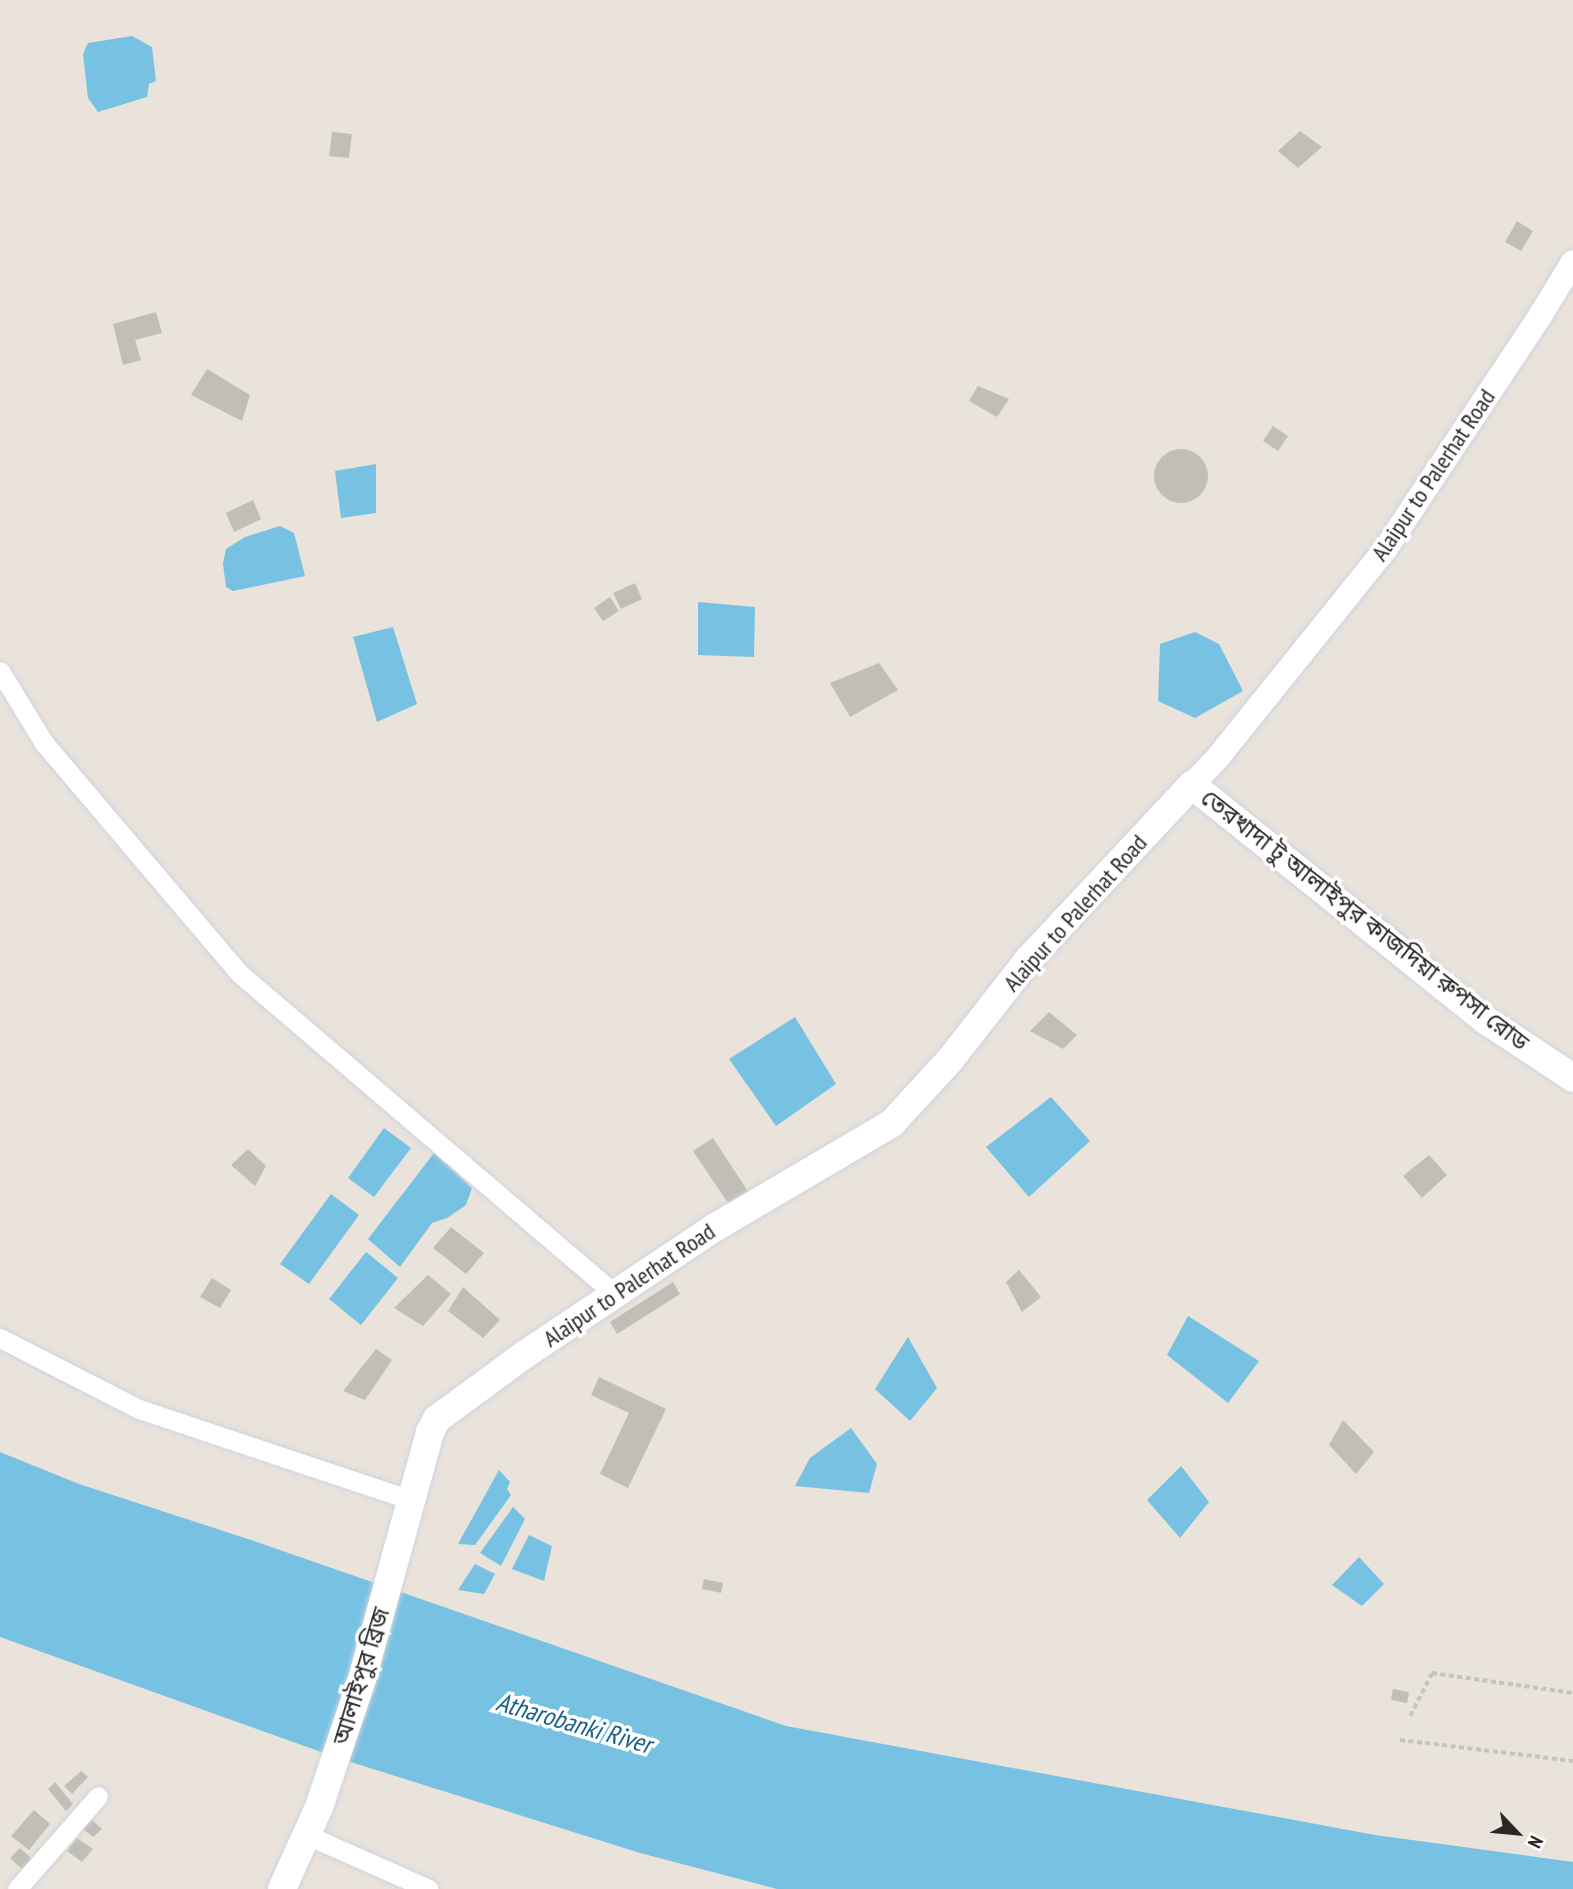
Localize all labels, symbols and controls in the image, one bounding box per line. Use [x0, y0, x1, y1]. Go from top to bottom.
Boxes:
street label: Alaipur to Palerhat Road [1365, 384, 1501, 566]
street label: তেরখাদা টু আলাইপুর কাজদিয়া রুপসা রোড [1195, 783, 1535, 1057]
street label: Alaipur to Palerhat Road [997, 829, 1153, 997]
street label: Alaipur to Palerhat Road [538, 1217, 720, 1353]
street label: আলাইপুর ব্রিজ [326, 1604, 396, 1748]
water label: Atharobanki River [493, 1686, 655, 1760]
north arrow [1482, 1798, 1552, 1868]
text: N [1523, 1832, 1549, 1852]

